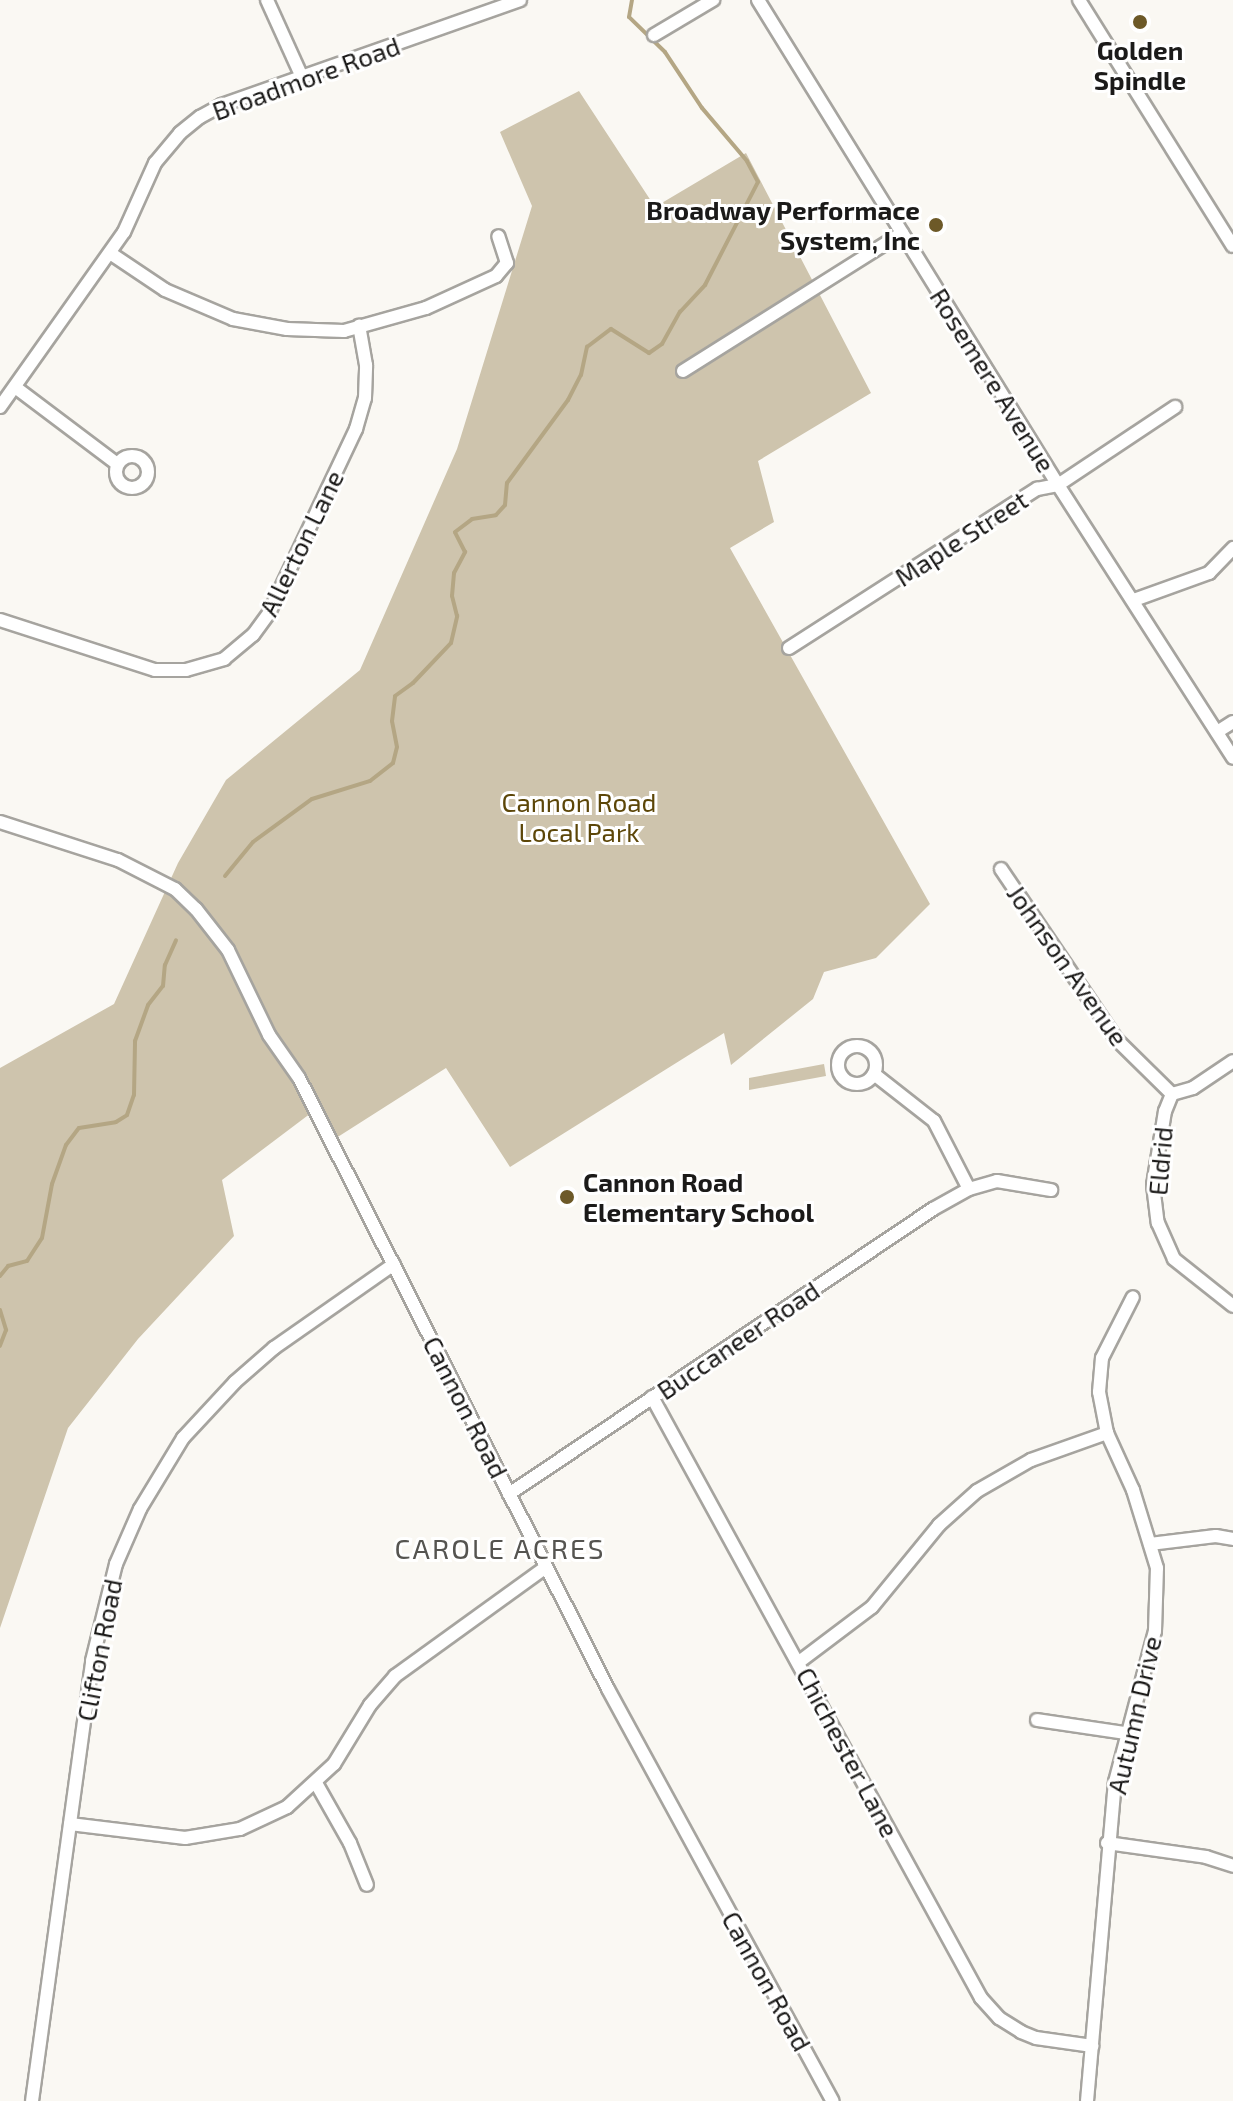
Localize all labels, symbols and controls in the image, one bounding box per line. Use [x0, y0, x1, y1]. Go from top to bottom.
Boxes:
marker: Golden Spindle [1131, 13, 1149, 31]
street label: Broadmore Road [208, 30, 404, 126]
place label: Golden Spindle [1094, 34, 1186, 96]
place label: Broadway Performace System, Inc [646, 194, 920, 256]
marker: Broadway Performace System, Inc [927, 216, 945, 234]
street label: Rosemere Avenue [924, 282, 1062, 478]
street label: Allerton Lane [252, 465, 350, 621]
street label: Maple Street [889, 484, 1033, 592]
park label: Cannon Road Local Park [502, 786, 656, 848]
street label: Johnson Avenue [1001, 878, 1135, 1052]
street label: Eldrid [1141, 1125, 1179, 1197]
place label: Cannon Road Elementary School [583, 1166, 815, 1228]
marker: Cannon Road Elementary School [558, 1188, 576, 1206]
street label: Buccaneer Road [651, 1274, 825, 1406]
street label: Cannon Road [417, 1331, 515, 1483]
district label: CAROLE ACRES [394, 1531, 606, 1565]
street label: Clifton Road [70, 1576, 128, 1724]
street label: Autumn Drive [1101, 1633, 1167, 1797]
street label: Chichester Lane [790, 1662, 906, 1842]
street label: Cannon Road [716, 1906, 818, 2056]

